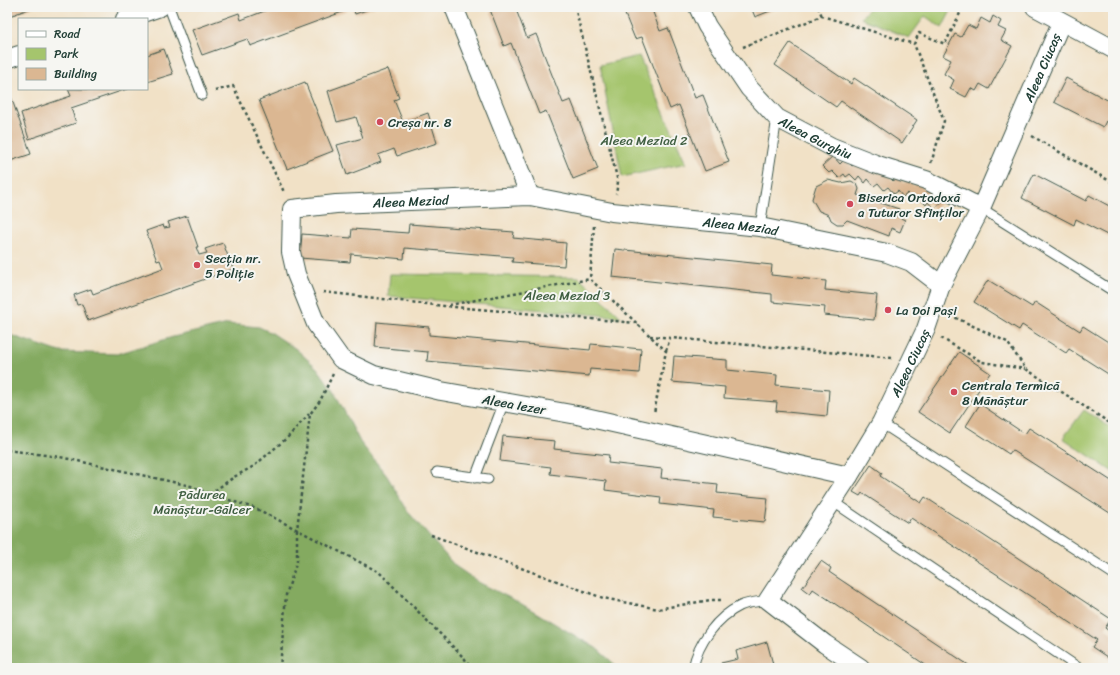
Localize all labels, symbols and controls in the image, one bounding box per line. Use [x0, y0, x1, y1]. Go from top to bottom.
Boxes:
legend [18, 18, 148, 90]
text: Road [54, 23, 81, 45]
street label: Aleea Ciucaș [1017, 28, 1068, 107]
text: Park [54, 43, 79, 65]
text: Building [54, 63, 97, 85]
street label: Aleea Gurghiu [773, 109, 855, 166]
place label: Creșa nr. 8 [388, 111, 452, 134]
marker: Creșa nr. 8 [375, 117, 385, 127]
park label: Aleea Meziad 2 [600, 129, 688, 152]
place label: Biserica Ortodoxă a Tuturor Sfinților [858, 186, 965, 224]
street label: Aleea Meziad [371, 188, 450, 215]
marker: Biserica Ortodoxă a Tuturor Sfinților [845, 199, 855, 209]
street label: Aleea Meziad [700, 210, 781, 243]
place label: Secția nr. 5 Poliție [205, 247, 262, 285]
marker: Secția nr. 5 Poliție [192, 260, 202, 270]
park label: Aleea Meziad 3 [523, 284, 610, 307]
place label: La Doi Pași [896, 299, 957, 322]
marker: La Doi Pași [883, 305, 893, 315]
street label: Aleea Ciucaș [884, 324, 937, 402]
place label: Centrala Termică 8 Mănăștur [962, 374, 1060, 412]
street label: Aleea Iezer [479, 387, 548, 422]
marker: Centrala Termică 8 Mănăștur [949, 387, 959, 397]
park label: Pădurea Mănăștur-Gălcer [153, 483, 251, 521]

